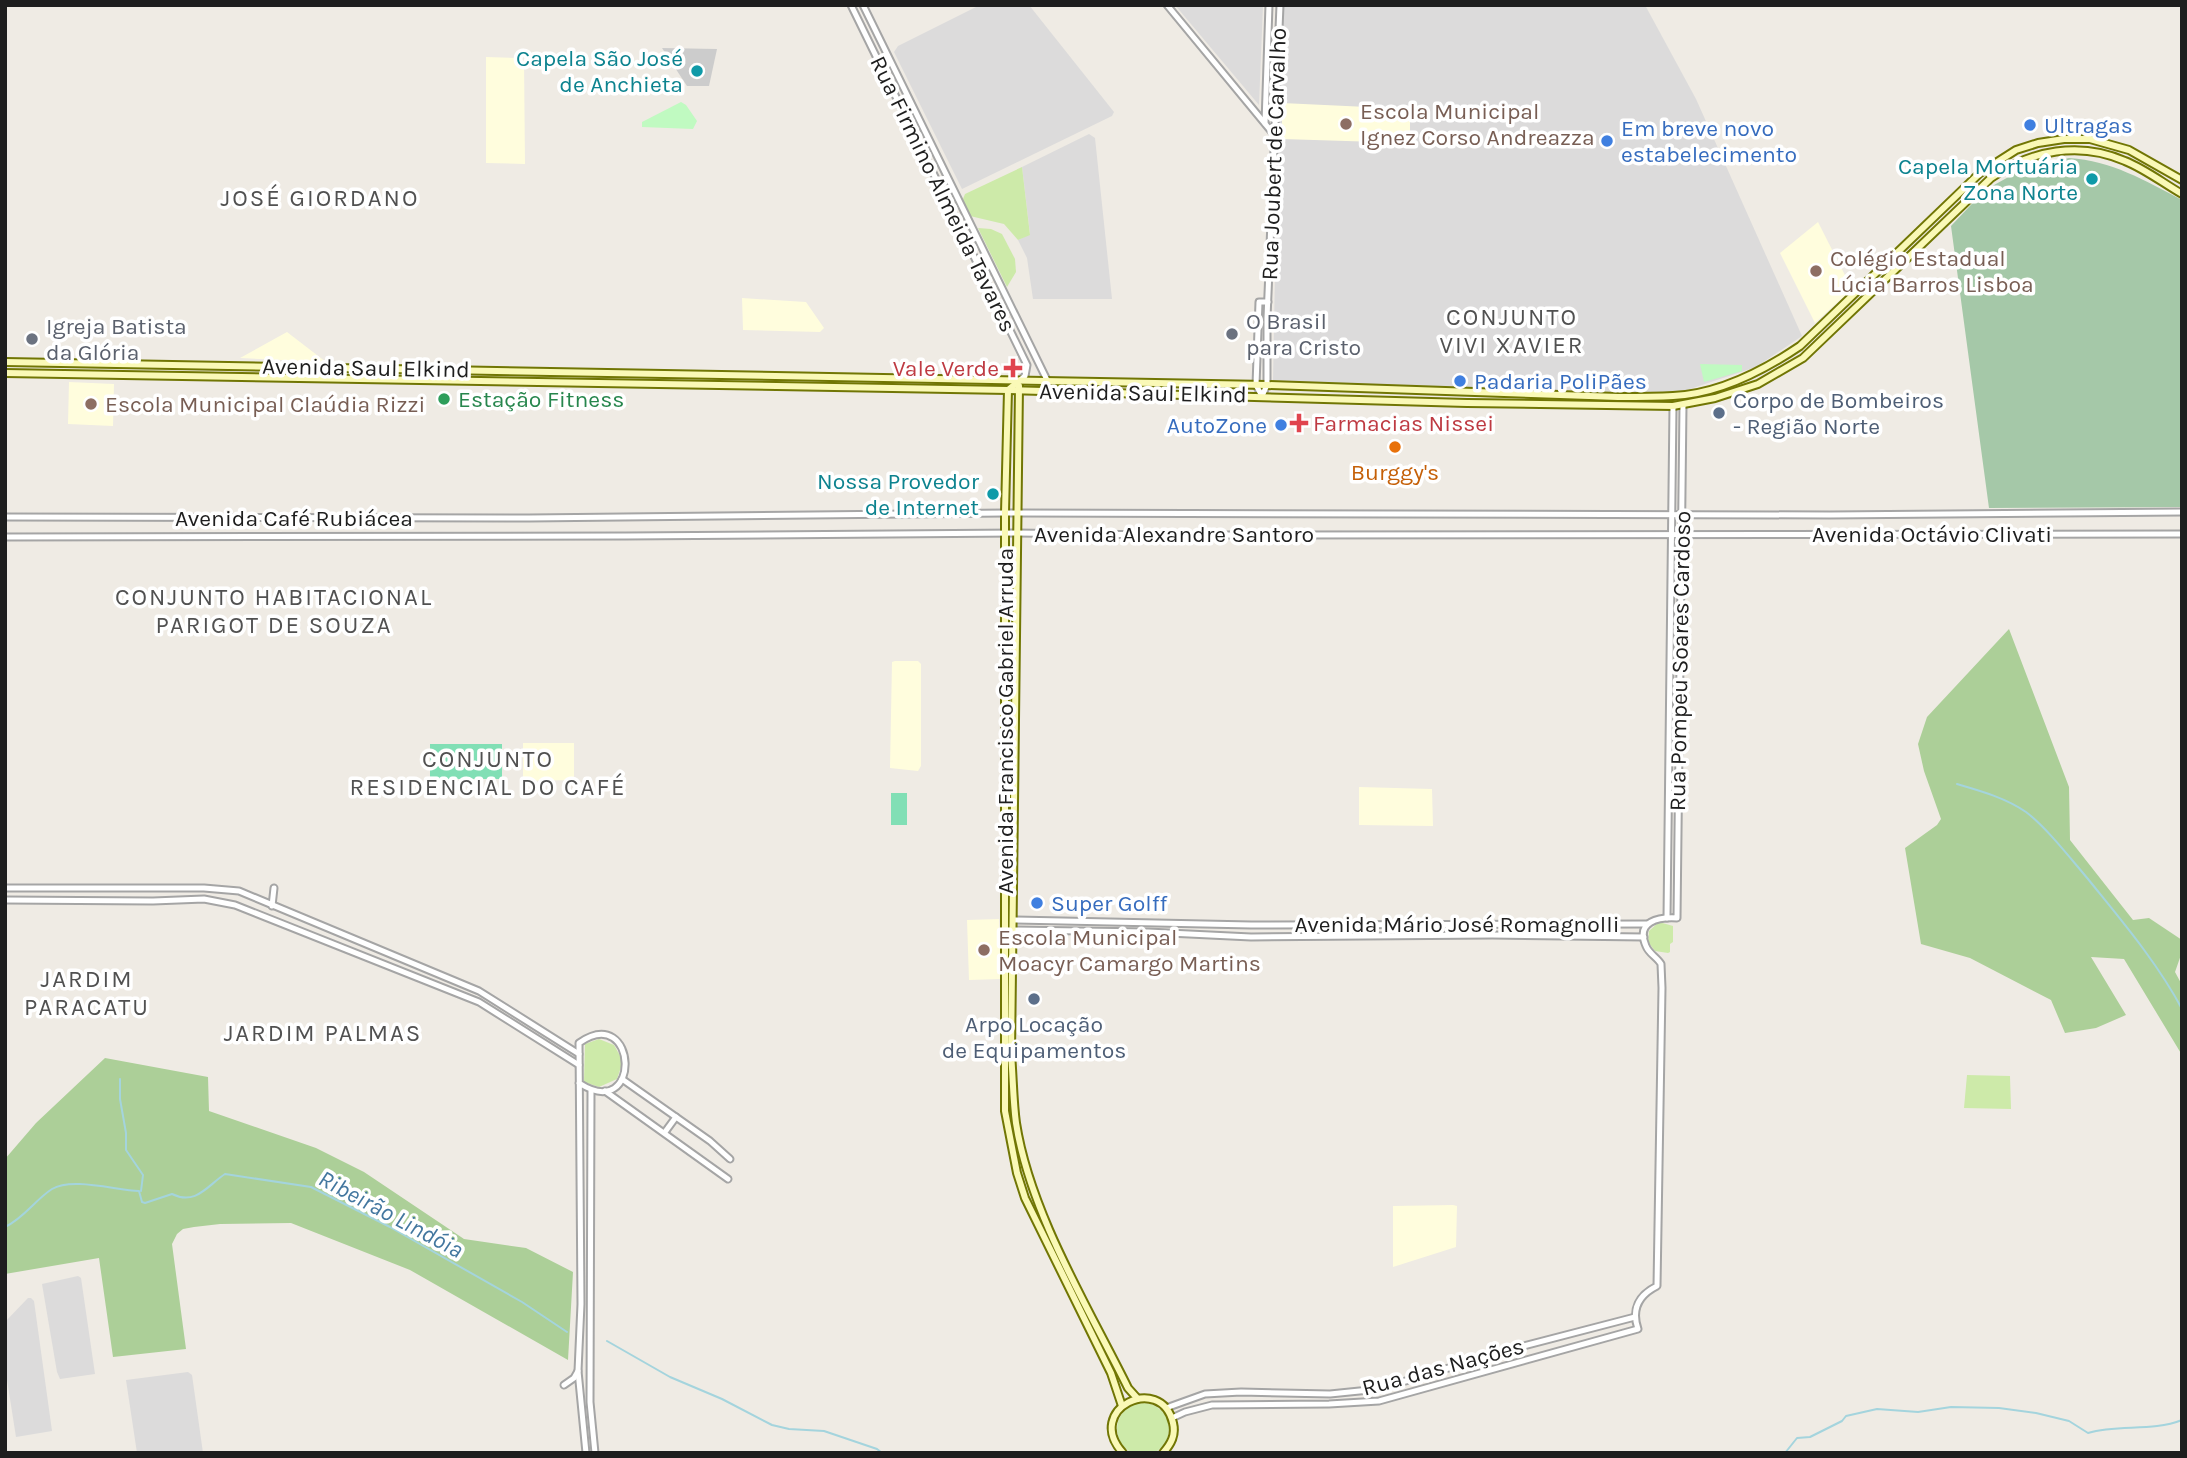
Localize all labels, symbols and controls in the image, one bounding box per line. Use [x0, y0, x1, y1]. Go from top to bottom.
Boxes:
street label: Rua Joubert de Carvalho [1256, 27, 1292, 281]
place label: Capela São José de Anchieta [516, 45, 683, 98]
street label: Rua Firmino Almeida Tavares [864, 52, 1022, 336]
marker: Capela São José de Anchieta [689, 63, 705, 79]
place label: Escola Municipal Ignez Corso Andreazza [1360, 98, 1595, 151]
place label: Ultragas [2044, 112, 2133, 139]
place label: Em breve novo estabelecimento [1621, 115, 1797, 168]
marker: Escola Municipal Ignez Corso Andreazza [1338, 116, 1354, 132]
marker: Ultragas [2022, 117, 2038, 133]
marker: Em breve novo estabelecimento [1599, 133, 1615, 149]
place label: Capela Mortuária Zona Norte [1898, 153, 2078, 206]
marker: Capela Mortuária Zona Norte [2084, 171, 2100, 187]
district label: JOSÉ GIORDANO [221, 183, 419, 212]
place label: Colégio Estadual Lúcia Barros Lisboa [1830, 245, 2034, 298]
marker: Colégio Estadual Lúcia Barros Lisboa [1808, 263, 1824, 279]
district label: CONJUNTO VIVI XAVIER [1439, 303, 1585, 359]
place label: O Brasil para Cristo [1246, 308, 1361, 361]
place label: Igreja Batista da Glória [46, 313, 187, 366]
marker: O Brasil para Cristo [1224, 326, 1240, 342]
marker: Igreja Batista da Glória [24, 331, 40, 347]
street label: Avenida Saul Elkind [262, 353, 470, 383]
place label: Vale Verde [893, 355, 999, 382]
marker: Vale Verde [1005, 360, 1021, 376]
place label: Padaria PoliPães [1474, 368, 1647, 395]
marker: Padaria PoliPães [1452, 373, 1468, 389]
street label: Avenida Saul Elkind [1039, 378, 1247, 408]
place label: Estação Fitness [458, 386, 624, 413]
place label: Corpo de Bombeiros - Região Norte [1733, 387, 1944, 440]
place label: Escola Municipal Claúdia Rizzi [105, 391, 425, 418]
marker: Estação Fitness [436, 391, 452, 407]
marker: Escola Municipal Claúdia Rizzi [83, 396, 99, 412]
marker: Corpo de Bombeiros - Região Norte [1711, 405, 1727, 421]
place label: Farmacias Nissei [1313, 410, 1494, 437]
place label: AutoZone [1167, 412, 1267, 439]
marker: Farmacias Nissei [1291, 415, 1307, 431]
marker: AutoZone [1273, 417, 1289, 433]
marker: Burggy's [1387, 439, 1403, 455]
place label: Burggy's [1351, 459, 1439, 486]
place label: Nossa Provedor de Internet [817, 468, 980, 521]
marker: Nossa Provedor de Internet [985, 486, 1001, 502]
street label: Avenida Café Rubiácea [175, 505, 413, 532]
street label: Rua Pompeu Soares Cardoso [1664, 511, 1696, 811]
street label: Avenida Alexandre Santoro [1034, 521, 1314, 548]
street label: Avenida Octávio Clivati [1812, 521, 2052, 548]
street label: Avenida Francisco Gabriel Arruda [992, 548, 1019, 894]
district label: CONJUNTO HABITACIONAL PARIGOT DE SOUZA [115, 583, 433, 639]
district label: CONJUNTO RESIDENCIAL DO CAFÉ [350, 745, 626, 801]
place label: Super Golff [1051, 890, 1168, 917]
marker: Super Golff [1029, 895, 1045, 911]
street label: Avenida Mário José Romagnolli [1294, 911, 1620, 938]
place label: Escola Municipal Moacyr Camargo Martins [998, 924, 1261, 977]
marker: Escola Municipal Moacyr Camargo Martins [976, 942, 992, 958]
district label: JARDIM PARACATU [24, 965, 150, 1021]
marker: Arpo Locação de Equipamentos [1026, 991, 1042, 1007]
place label: Arpo Locação de Equipamentos [942, 1011, 1126, 1064]
district label: JARDIM PALMAS [224, 1019, 422, 1047]
water label: Ribeirão Lindóia [314, 1164, 468, 1264]
street label: Rua das Nações [1359, 1332, 1527, 1402]

